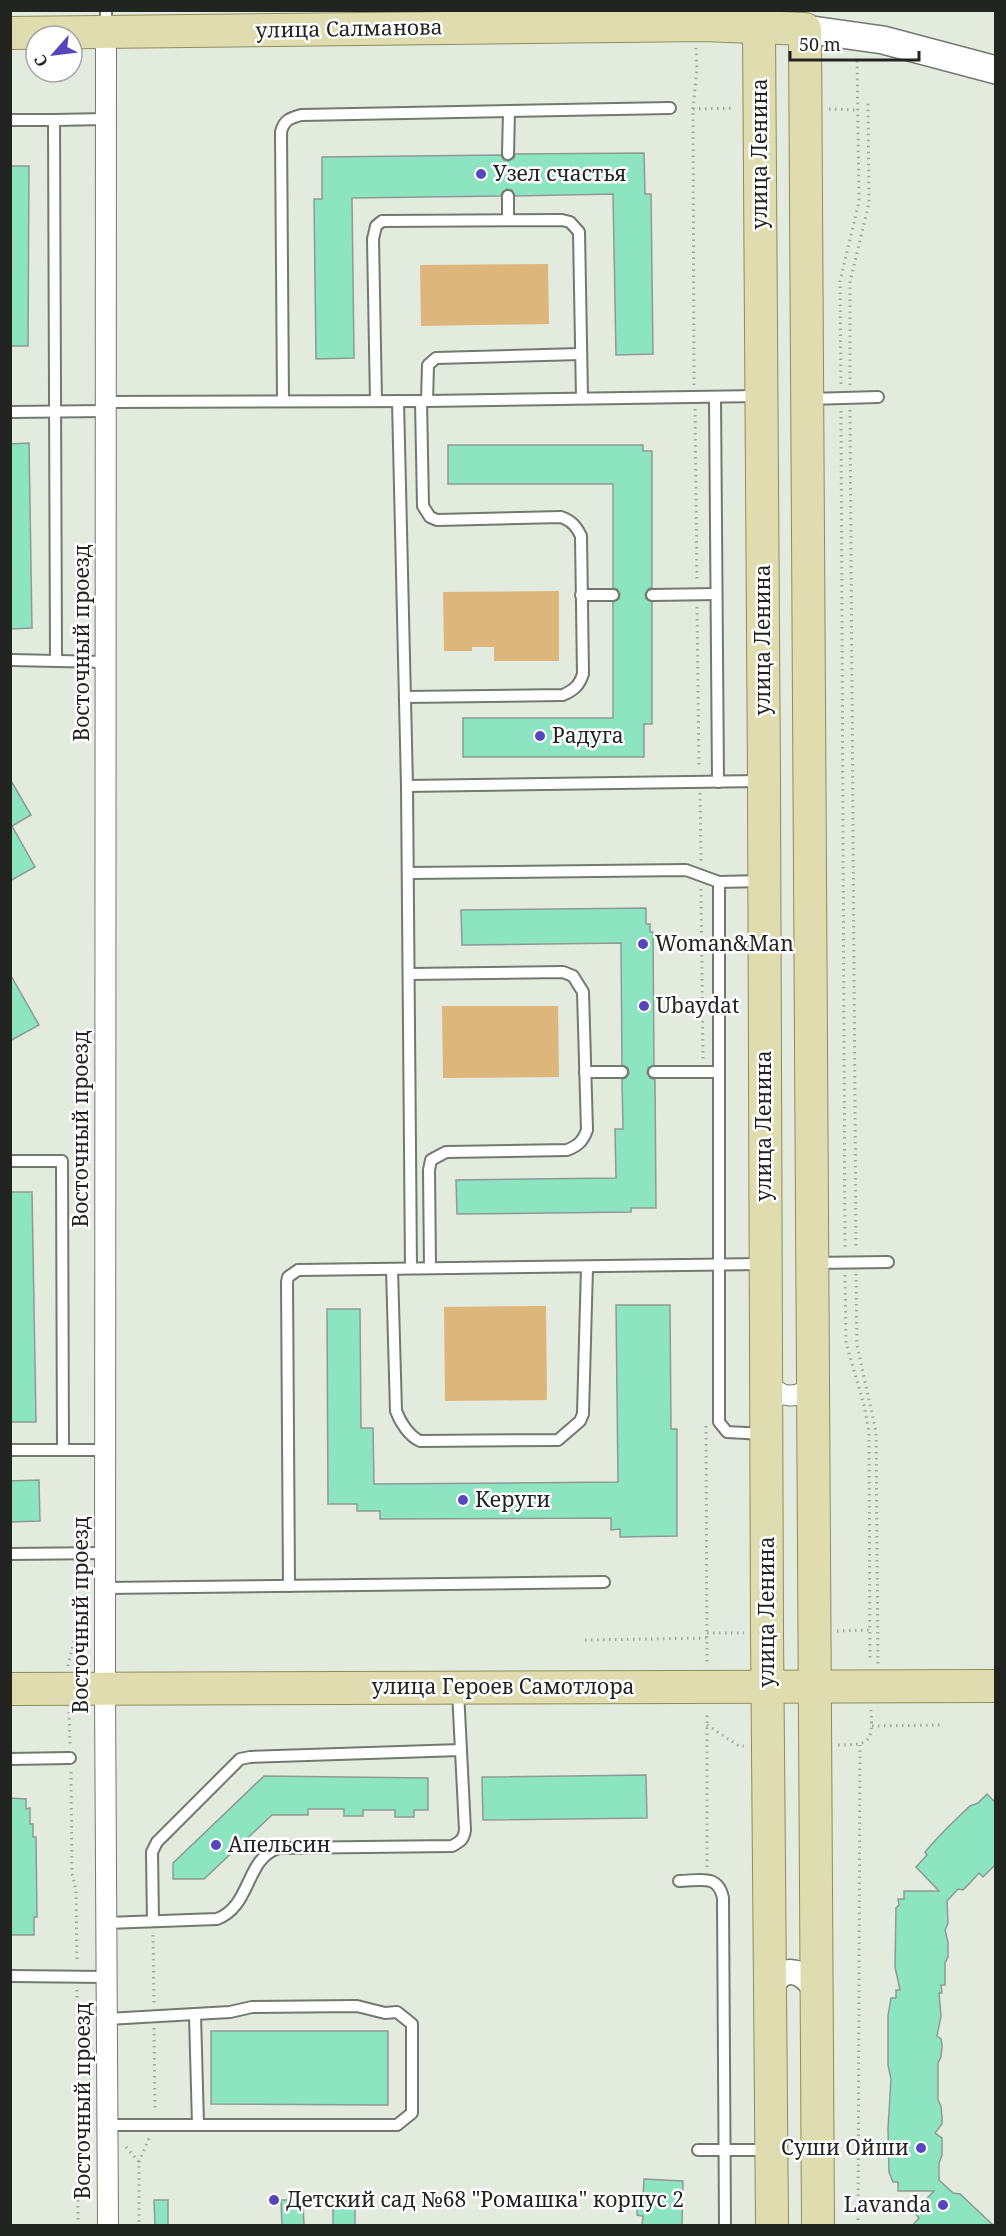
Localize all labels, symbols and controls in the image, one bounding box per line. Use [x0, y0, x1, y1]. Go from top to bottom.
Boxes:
street label: улица Салманова [255, 12, 443, 44]
north arrow [24, 24, 84, 84]
scale bar [790, 24, 919, 62]
text: 50 m [799, 32, 841, 56]
text: С [29, 51, 53, 71]
street label: улица Ленина [745, 78, 773, 230]
place label: Узел счастья [493, 159, 627, 187]
marker: Узел счастья [474, 167, 488, 181]
street label: Восточный проезд [67, 544, 95, 742]
street label: улица Ленина [748, 564, 776, 716]
place label: Радуга [552, 721, 624, 749]
marker: Радуга [533, 729, 547, 743]
place label: Woman&Man [655, 929, 794, 957]
marker: Woman&Man [636, 937, 650, 951]
place label: Ubaydat [656, 991, 739, 1019]
marker: Ubaydat [637, 999, 651, 1013]
street label: Восточный проезд [66, 1030, 94, 1228]
street label: улица Ленина [749, 1050, 777, 1202]
place label: Керуги [475, 1485, 551, 1513]
marker: Керуги [456, 1493, 470, 1507]
street label: Восточный проезд [66, 1516, 94, 1714]
street label: улица Ленина [752, 1536, 780, 1688]
street label: улица Героев Самотлора [372, 1672, 634, 1700]
place label: Апельсин [228, 1830, 331, 1858]
marker: Апельсин [209, 1838, 223, 1852]
street label: Восточный проезд [68, 2002, 96, 2200]
place label: Суши Ойши [781, 2133, 909, 2161]
marker: Суши Ойши [914, 2141, 928, 2155]
place label: Детский сад №68 "Ромашка" корпус 2 [286, 2185, 684, 2213]
place label: Lavanda [844, 2190, 931, 2218]
marker: Детский сад №68 "Ромашка" корпус 2 [267, 2193, 281, 2207]
marker: Lavanda [936, 2198, 950, 2212]

